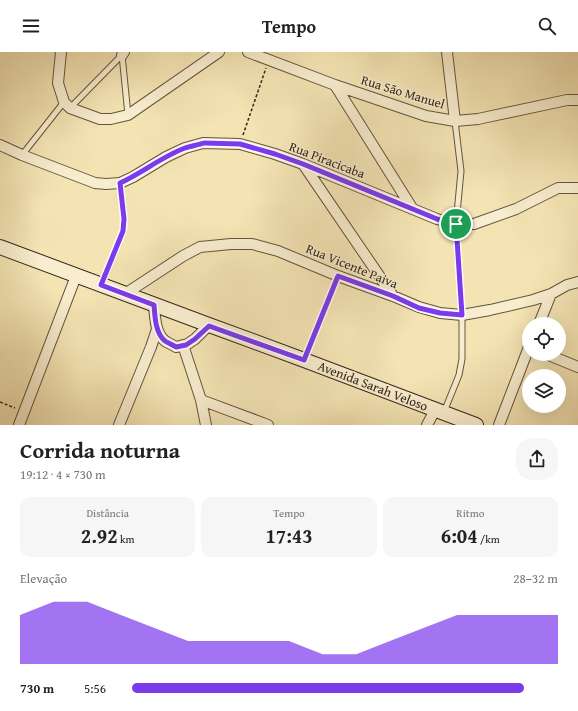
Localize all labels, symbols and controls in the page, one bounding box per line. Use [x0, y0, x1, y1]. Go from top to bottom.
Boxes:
text: Tempo [262, 13, 316, 40]
icon: menu [20, 15, 42, 37]
icon: search [536, 15, 558, 37]
street label: Rua São Manuel [359, 70, 447, 114]
street label: Rua Piracicaba [286, 137, 368, 183]
pin [439, 207, 473, 241]
icon: arrive [445, 213, 467, 235]
street label: Rua Vicente Paiva [303, 239, 402, 293]
map controls [522, 317, 566, 413]
button: locate [522, 317, 566, 361]
street label: Avenida Sarah Veloso [315, 356, 431, 416]
button: layers [522, 369, 566, 413]
text: Corrida noturna [20, 434, 180, 466]
button: share [516, 438, 558, 480]
text: 19:12 · 4 × 730 m [20, 465, 106, 484]
text: Distância [86, 505, 129, 521]
text: Tempo [273, 505, 305, 521]
text: Ritmo [456, 505, 484, 521]
text: 2.92 [81, 521, 118, 550]
text: 17:43 [265, 521, 313, 550]
text: 6:04 [441, 521, 478, 550]
text: km [118, 531, 135, 547]
text: /km [478, 531, 500, 547]
text: Elevação [20, 569, 67, 588]
text: 28–32 m [513, 569, 558, 588]
text: 730 m [20, 679, 54, 698]
text: 5:56 [84, 679, 106, 698]

